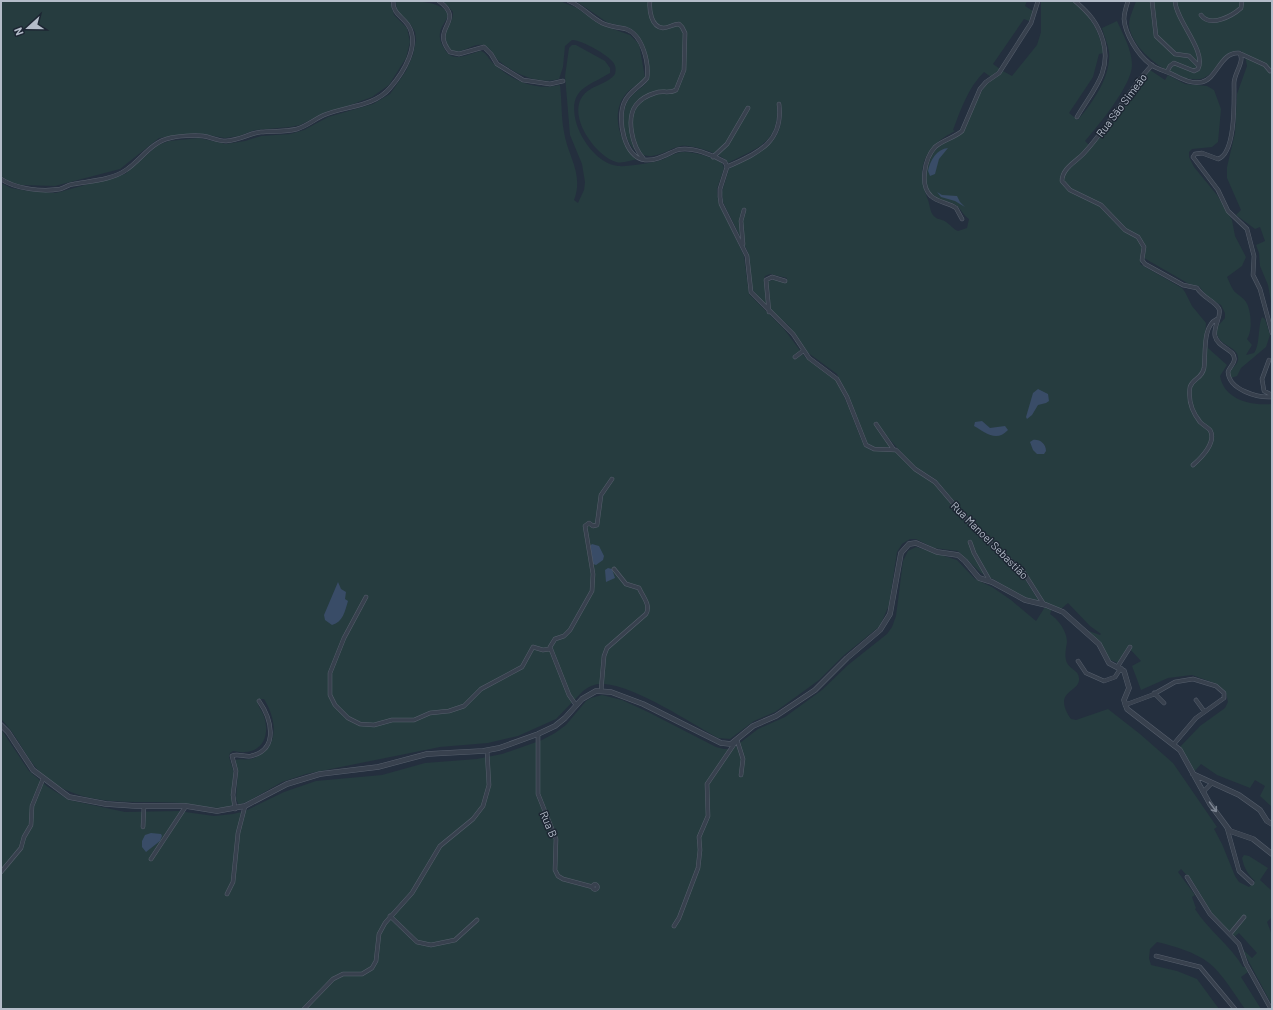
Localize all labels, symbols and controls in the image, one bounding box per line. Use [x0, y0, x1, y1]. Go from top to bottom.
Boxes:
north arrow [8, 8, 48, 48]
text: N [11, 26, 26, 38]
street label: Rua São Simeão [1093, 71, 1149, 139]
street label: Rua Manoel Sebastião [949, 499, 1031, 581]
one-way arrow [1209, 801, 1217, 812]
street label: Rua B [538, 809, 560, 839]

